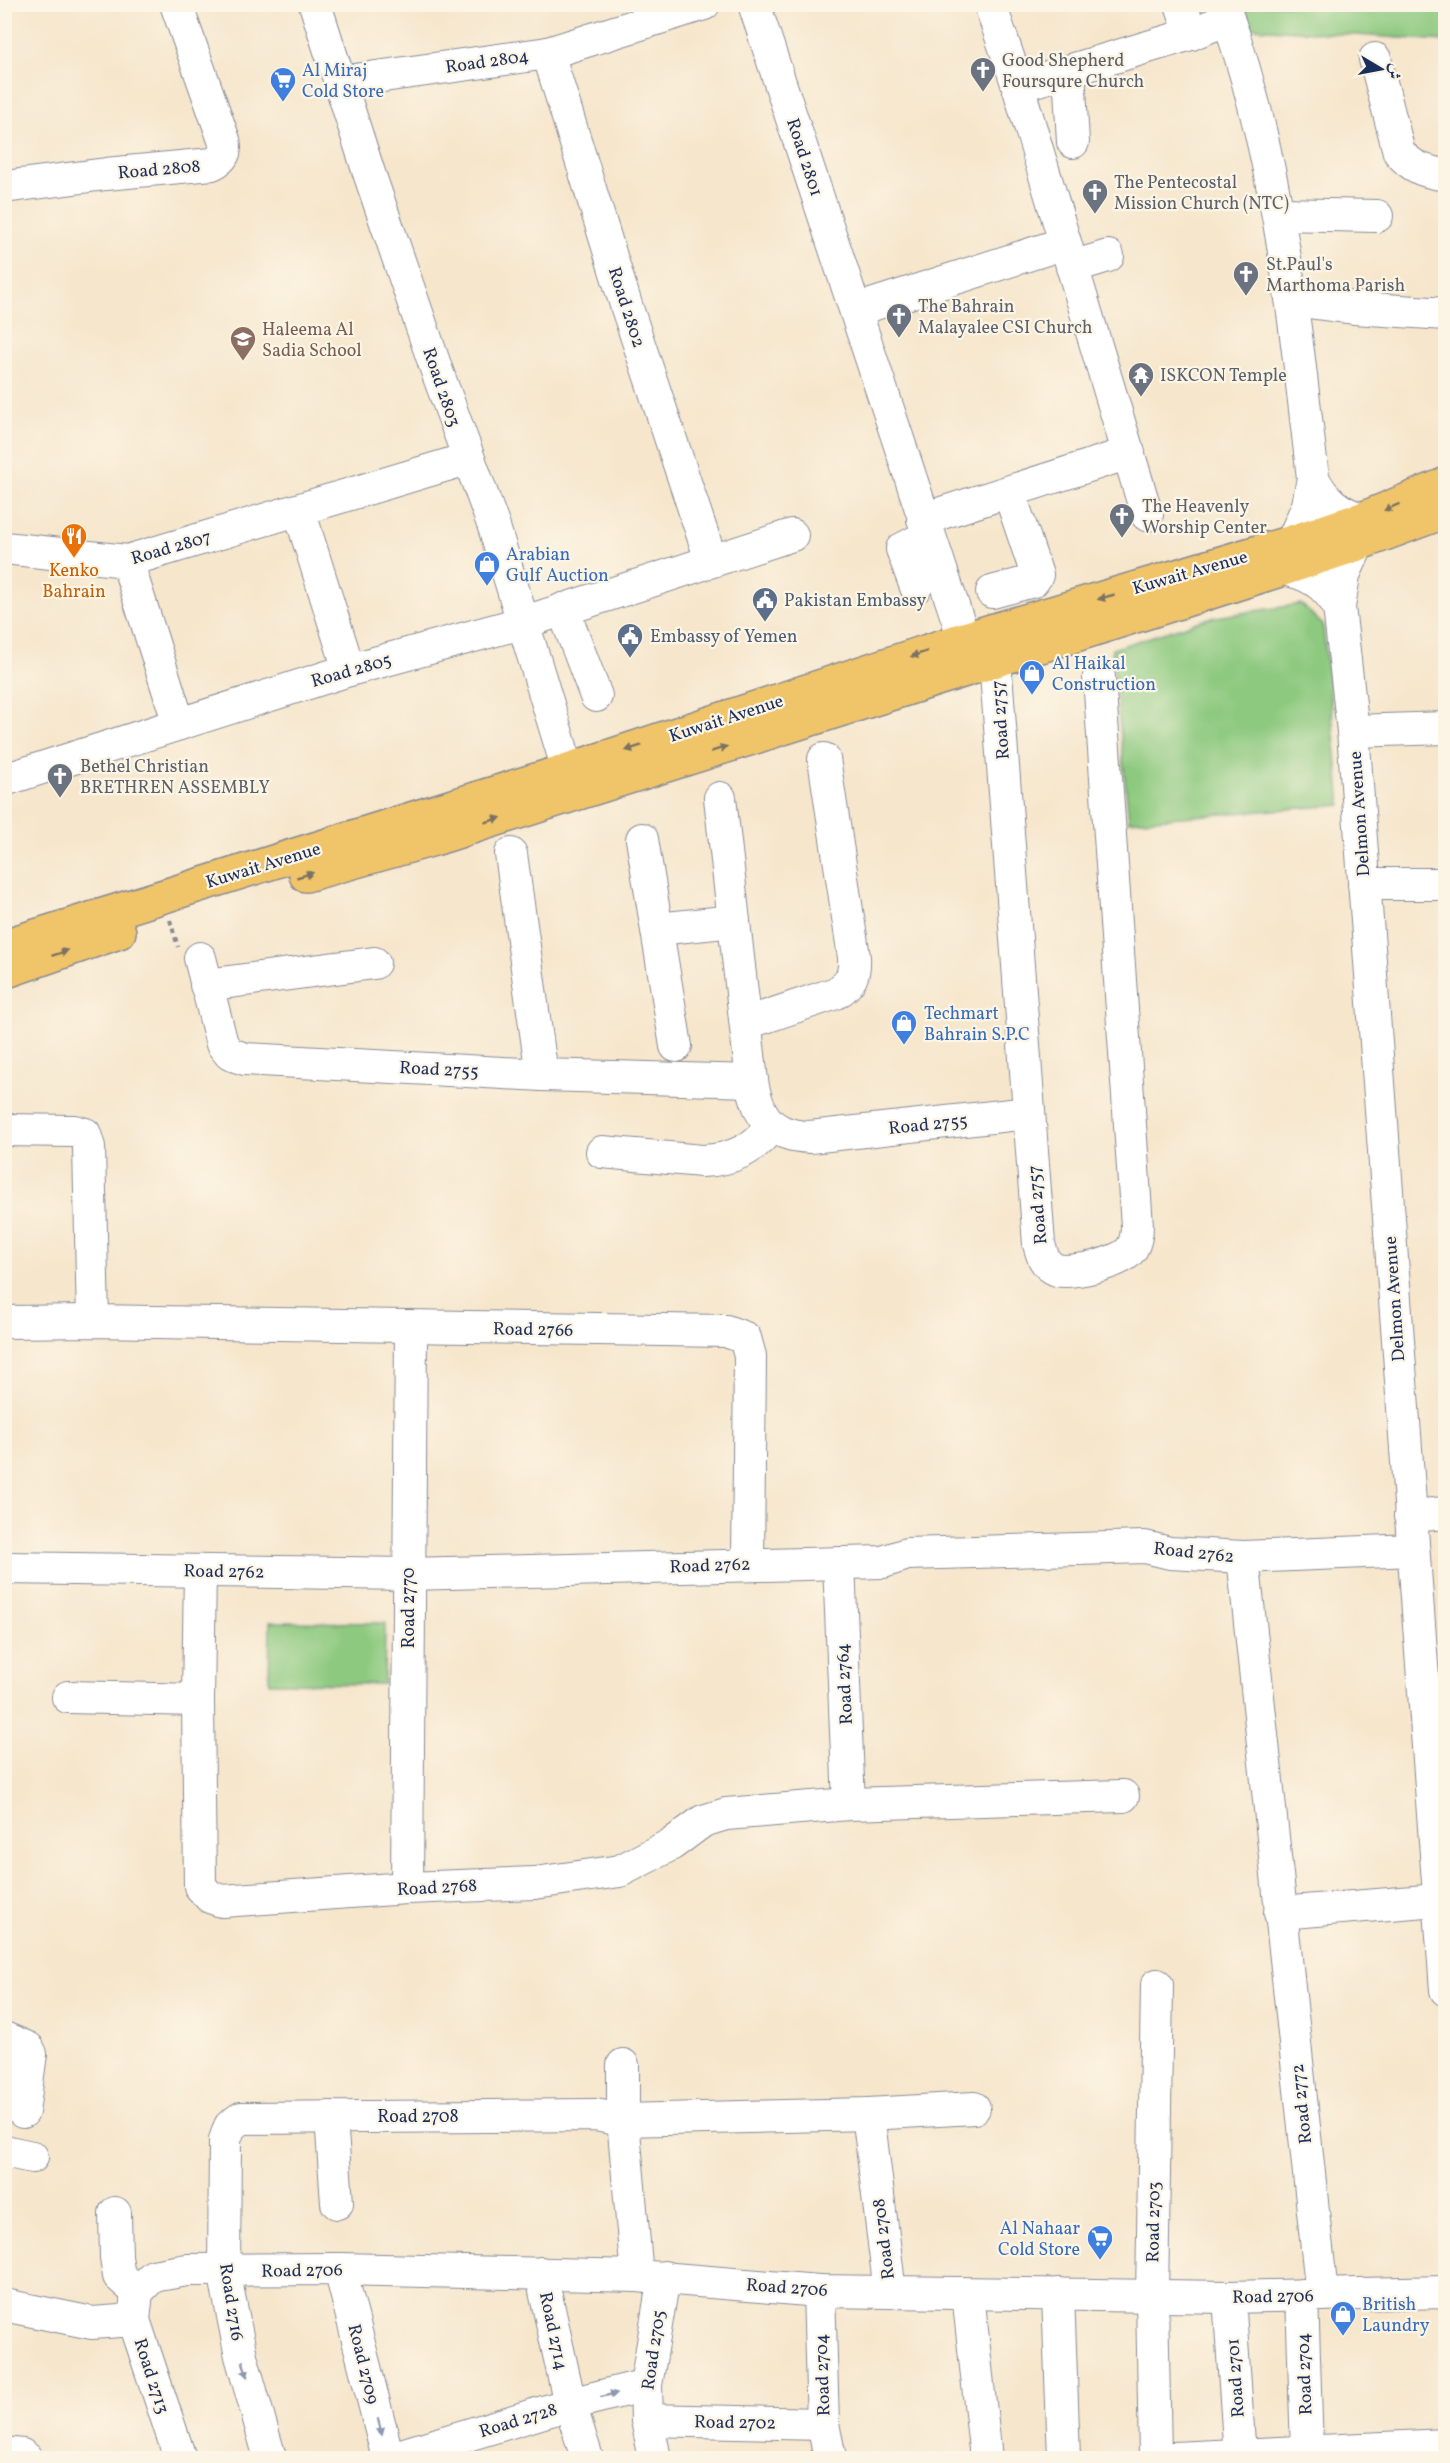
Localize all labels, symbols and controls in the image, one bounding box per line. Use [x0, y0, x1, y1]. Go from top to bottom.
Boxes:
north arrow [1351, 39, 1411, 99]
street label: Road 2804 [444, 44, 531, 81]
place label: Good Shepherd Foursqure Church [1002, 49, 1145, 95]
church icon: Good Shepherd Foursqure Church [968, 55, 998, 93]
place label: Al Miraj Cold Store [302, 59, 384, 105]
text: ش [1382, 62, 1406, 81]
supermarket icon: Al Miraj Cold Store [268, 65, 298, 103]
street label: Road 2801 [779, 115, 828, 200]
street label: Road 2808 [117, 154, 202, 187]
place label: The Pentecostal Mission Church (NTC) [1114, 171, 1289, 217]
church icon: The Pentecostal Mission Church (NTC) [1080, 177, 1110, 215]
place label: St.Paul's Marthoma Parish [1266, 253, 1405, 299]
church icon: St.Paul's Marthoma Parish [1231, 259, 1261, 297]
street label: Road 2802 [601, 264, 650, 351]
place label: The Bahrain Malayalee CSI Church [918, 295, 1093, 341]
church icon: The Bahrain Malayalee CSI Church [884, 301, 914, 339]
place label: Haleema Al Sadia School [262, 318, 362, 364]
school or university icon: Haleema Al Sadia School [228, 324, 258, 362]
street label: Road 2803 [415, 344, 466, 431]
temple icon: ISKCON Temple [1126, 360, 1156, 398]
place label: ISKCON Temple [1160, 364, 1287, 389]
place label: The Heavenly Worship Center [1142, 495, 1267, 541]
church icon: The Heavenly Worship Center [1107, 501, 1137, 539]
one-way arrow [1383, 502, 1400, 511]
restaurant icon: Kenko Bahrain [59, 521, 89, 559]
street label: Road 2807 [128, 525, 215, 572]
place label: Arabian Gulf Auction [506, 543, 609, 589]
street label: Kuwait Avenue [1130, 545, 1251, 602]
shop icon: Arabian Gulf Auction [472, 549, 502, 587]
place label: Kenko Bahrain [42, 559, 106, 605]
public building icon: Pakistan Embassy [750, 585, 780, 623]
place label: Pakistan Embassy [784, 589, 927, 614]
one-way arrow [1097, 593, 1115, 602]
public building icon: Embassy of Yemen [615, 621, 645, 659]
place label: Embassy of Yemen [650, 625, 798, 650]
street label: Road 2805 [308, 648, 394, 695]
one-way arrow [910, 650, 928, 659]
place label: Al Haikal Construction [1052, 652, 1156, 698]
shop icon: Al Haikal Construction [1017, 658, 1047, 696]
street label: Road 2757 [986, 679, 1017, 760]
street label: Kuwait Avenue [666, 689, 787, 750]
one-way arrow [625, 744, 643, 753]
one-way arrow [710, 744, 728, 753]
street label: Delmon Avenue [1344, 750, 1377, 878]
place label: Bethel Christian BRETHREN ASSEMBLY [80, 755, 270, 801]
church icon: Bethel Christian BRETHREN ASSEMBLY [45, 761, 75, 799]
one-way arrow [484, 815, 502, 824]
street label: Kuwait Avenue [203, 837, 324, 896]
one-way arrow [297, 870, 315, 879]
one-way arrow [51, 948, 69, 958]
place label: Techmart Bahrain S.P.C [924, 1002, 1030, 1048]
shop icon: Techmart Bahrain S.P.C [889, 1008, 919, 1046]
street label: Road 2755 [399, 1056, 479, 1085]
street label: Road 2755 [887, 1109, 969, 1142]
street label: Road 2757 [1023, 1164, 1054, 1246]
street label: Delmon Avenue [1379, 1235, 1412, 1363]
street label: Road 2766 [493, 1317, 573, 1344]
street label: Road 2762 [1152, 1537, 1235, 1570]
street label: Road 2762 [669, 1553, 751, 1580]
street label: Road 2762 [183, 1559, 265, 1586]
street label: Road 2770 [397, 1567, 422, 1649]
street label: Road 2764 [831, 1643, 860, 1725]
street label: Road 2768 [396, 1874, 478, 1903]
street label: Road 2772 [1286, 2063, 1319, 2145]
street label: Road 2708 [377, 2105, 459, 2130]
street label: Road 2703 [1141, 2181, 1168, 2263]
street label: Road 2708 [867, 2197, 902, 2281]
place label: Al Nahaar Cold Store [998, 2217, 1080, 2263]
supermarket icon: Al Nahaar Cold Store [1085, 2223, 1115, 2261]
street label: Road 2706 [261, 2258, 343, 2285]
street label: Road 2716 [212, 2262, 249, 2343]
street label: Road 2706 [745, 2273, 828, 2304]
street label: Road 2706 [1232, 2284, 1314, 2311]
street label: Road 2714 [532, 2290, 573, 2373]
place label: British Laundry [1362, 2293, 1430, 2339]
shop icon: British Laundry [1328, 2299, 1358, 2337]
street label: Road 2705 [636, 2308, 672, 2392]
street label: Road 2709 [341, 2322, 385, 2407]
street label: Road 2704 [1292, 2332, 1319, 2416]
street label: Road 2704 [810, 2333, 837, 2417]
street label: Road 2713 [127, 2335, 175, 2418]
street label: Road 2701 [1221, 2337, 1252, 2418]
one-way arrow [241, 2361, 250, 2379]
one-way arrow [599, 2389, 618, 2399]
street label: Road 2728 [476, 2398, 561, 2445]
street label: Road 2702 [694, 2410, 776, 2437]
one-way arrow [376, 2418, 386, 2436]

